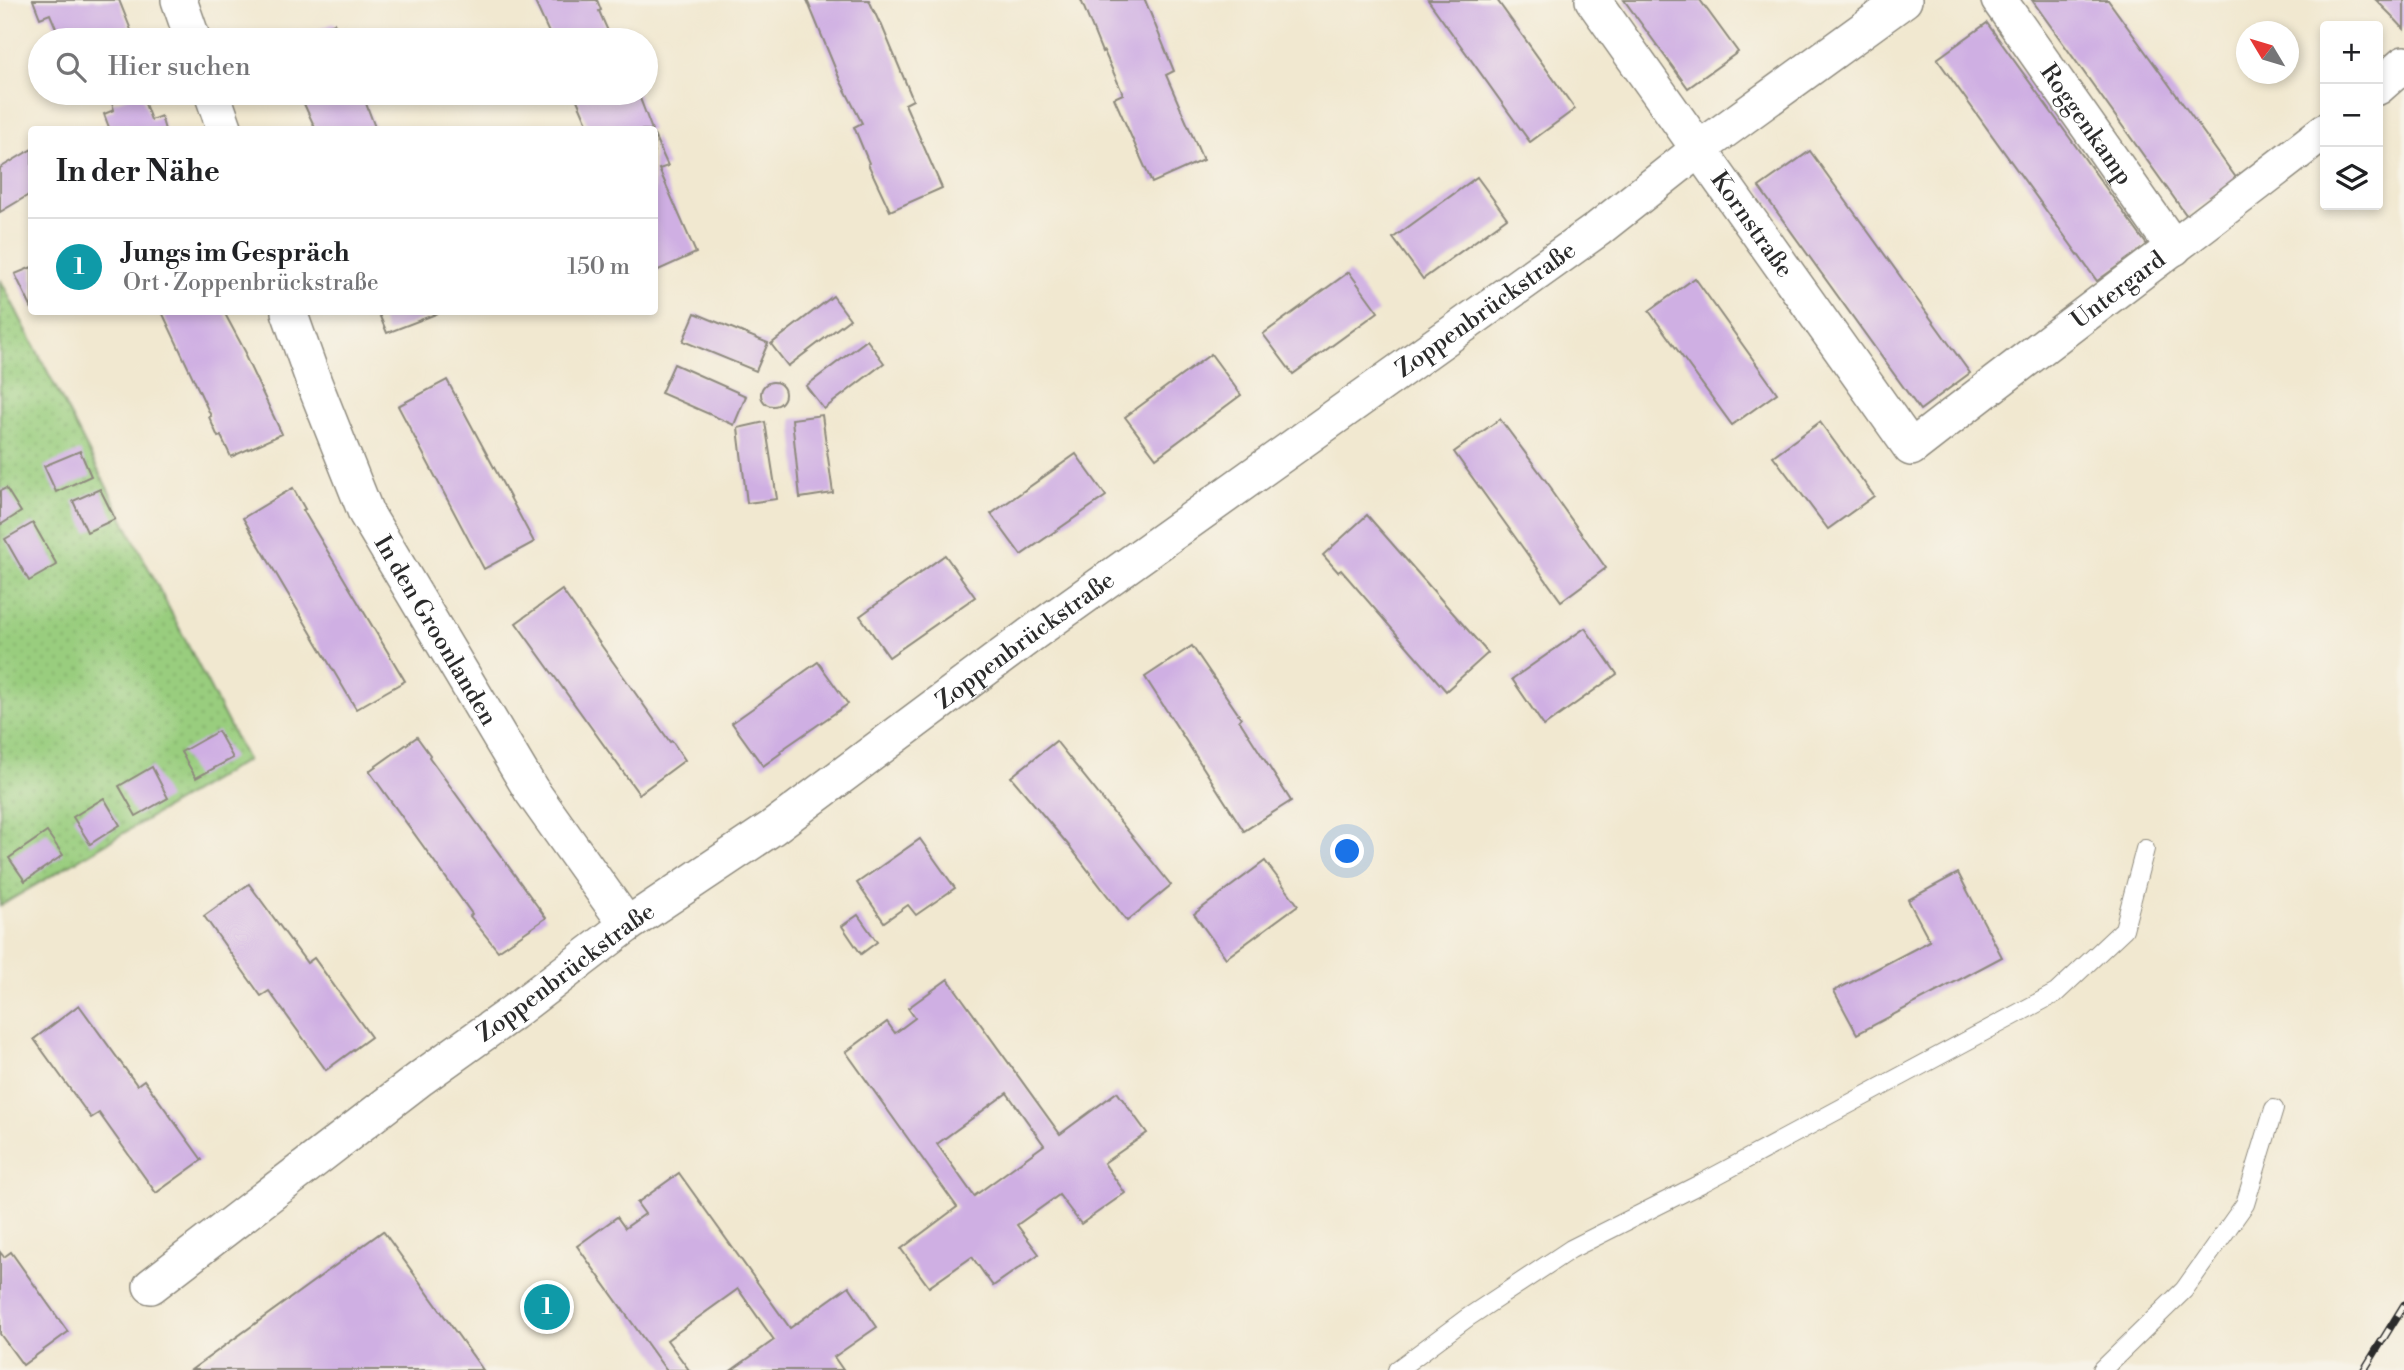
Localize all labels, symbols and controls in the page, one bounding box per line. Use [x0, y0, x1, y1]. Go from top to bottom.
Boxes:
north arrow [2236, 21, 2299, 84]
map controls [2320, 21, 2383, 210]
button: + [2320, 21, 2383, 84]
search box [28, 28, 658, 105]
icon: search [52, 48, 90, 86]
text: Hier suchen [108, 51, 250, 83]
street label: Roggenkamp [2033, 58, 2139, 191]
button: − [2320, 84, 2383, 147]
button: layers [2320, 147, 2383, 210]
text: In der Nähe [56, 153, 220, 191]
street label: Kornstraße [1703, 166, 1799, 284]
street label: Zoppenbrückstraße [1390, 236, 1582, 385]
text: Jungs im Gespräch [123, 237, 350, 269]
street label: Untergard [2065, 245, 2172, 336]
text: 1 [73, 253, 85, 281]
text: 150 m [567, 253, 630, 281]
text: Ort · Zoppenbrückstraße [123, 269, 379, 297]
street label: In den Groonlanden [367, 530, 503, 732]
street label: Zoppenbrückstraße [930, 565, 1121, 716]
your location [1330, 834, 1364, 868]
street label: Zoppenbrückstraße [471, 897, 661, 1049]
pin: 1 [524, 1281, 570, 1333]

